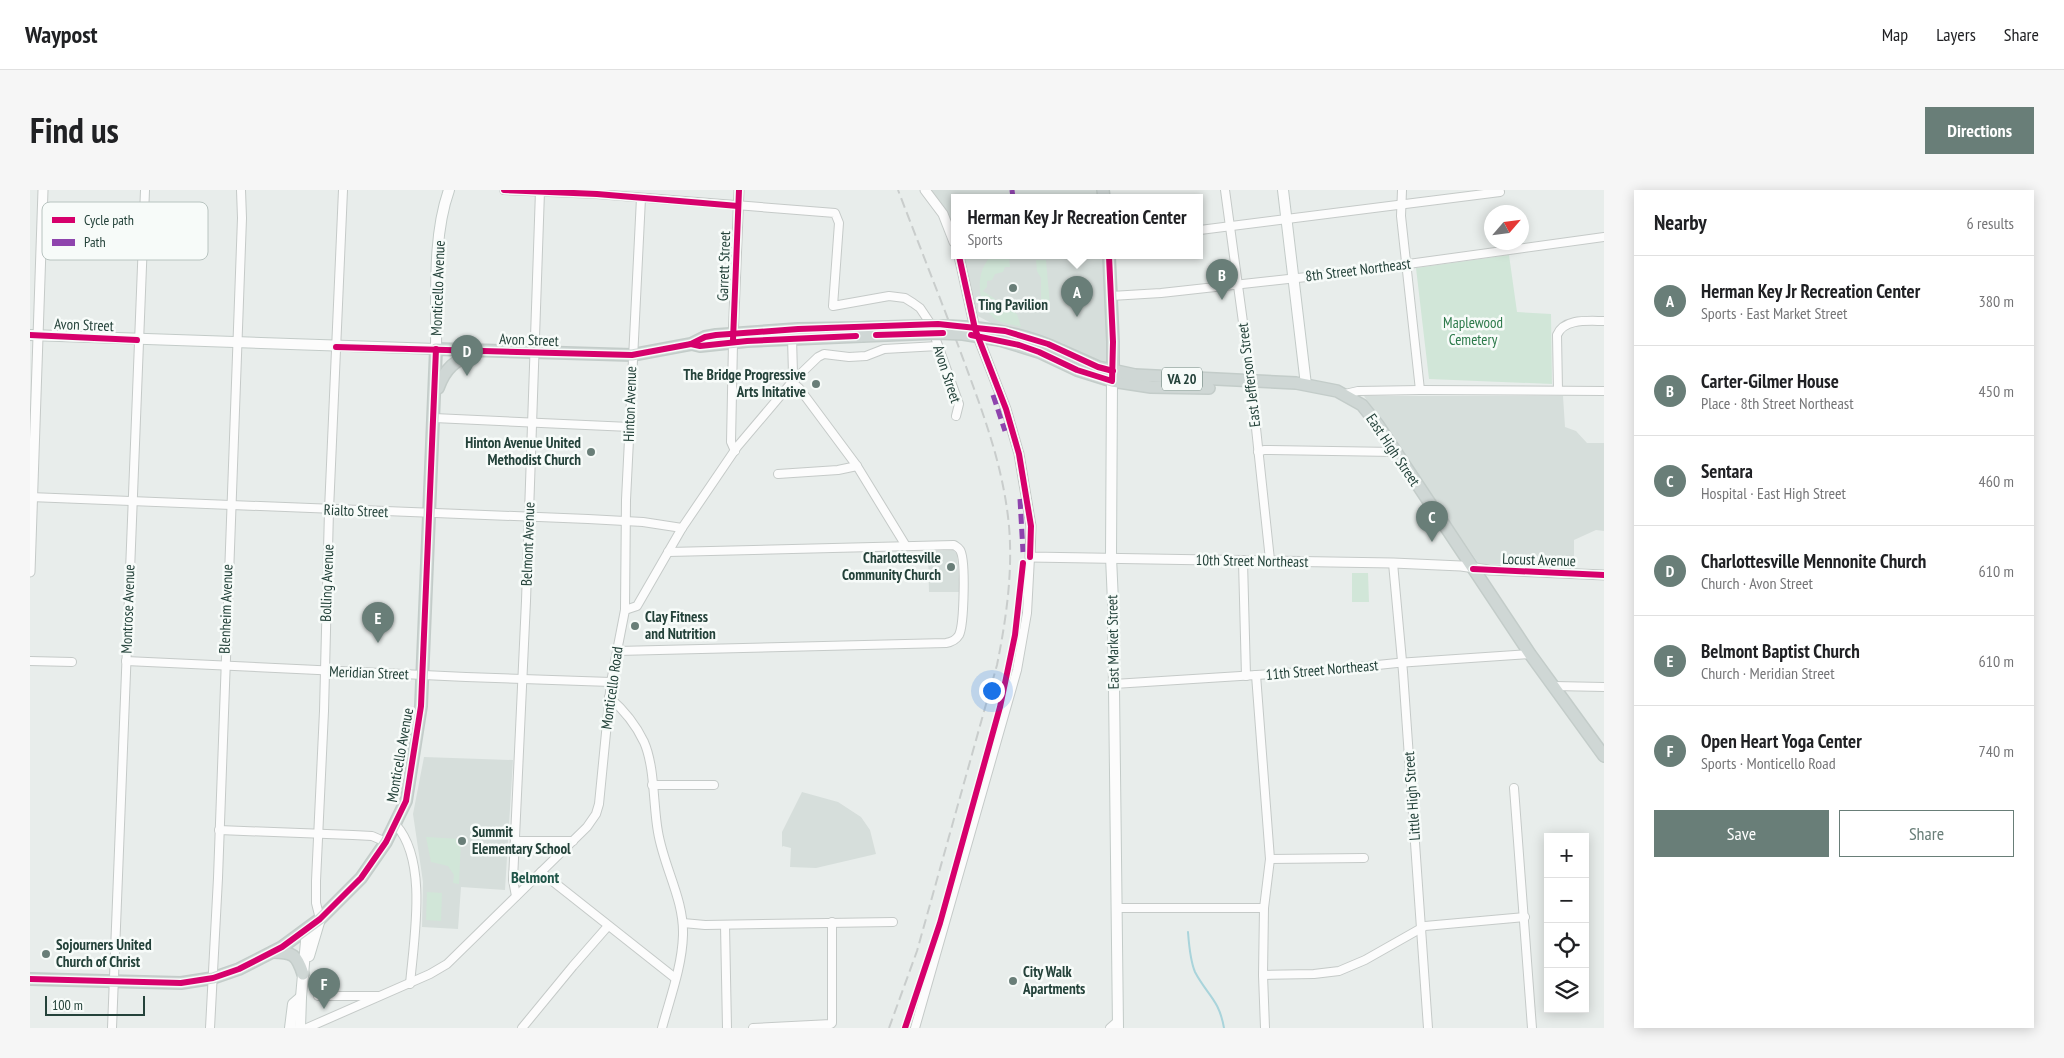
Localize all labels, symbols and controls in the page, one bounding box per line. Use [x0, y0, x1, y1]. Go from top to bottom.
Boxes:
text: Waypost [25, 19, 98, 50]
text: Map [1882, 23, 1908, 46]
text: Layers [1936, 23, 1976, 46]
text: Share [2004, 23, 2039, 46]
text: Find us [30, 107, 119, 153]
button: Directions [1925, 107, 2034, 154]
popup [951, 194, 1203, 259]
legend [42, 202, 208, 260]
text: Herman Key Jr Recreation Center [967, 205, 1187, 229]
north arrow [1484, 205, 1529, 250]
text: Nearby [1654, 209, 1707, 236]
text: Cycle path [84, 211, 134, 229]
text: 6 results [1967, 213, 2014, 233]
text: Sports [967, 229, 1003, 249]
street label: Garrett Street [713, 231, 734, 301]
text: Path [84, 233, 106, 251]
street label: Monticello Avenue [426, 240, 449, 336]
street label: 8th Street Northeast [1304, 254, 1412, 285]
pin: B [1206, 259, 1238, 300]
pin: A [1061, 276, 1093, 317]
text: Herman Key Jr Recreation Center [1701, 279, 1920, 303]
marker: Ting Pavilion [1007, 282, 1019, 294]
text: A [1666, 291, 1674, 311]
text: 380 m [1979, 291, 2014, 311]
place label: Ting Pavilion [978, 295, 1048, 314]
text: Sports · East Market Street [1701, 303, 1848, 323]
park label: Maplewood Cemetery [1443, 313, 1503, 349]
street label: Avon Street [54, 314, 114, 335]
street label: East Jefferson Street [1233, 322, 1264, 428]
street label: Avon Street [499, 329, 559, 350]
pin: D [451, 335, 483, 376]
street label: Avon Street [929, 342, 966, 405]
place label: The Bridge Progressive Arts Initative [683, 365, 806, 401]
street label: Hinton Avenue [619, 366, 640, 442]
road number: VA 20 [1162, 368, 1202, 390]
text: Carter-Gilmer House [1701, 369, 1839, 393]
marker: The Bridge Progressive Arts Initative [810, 378, 822, 390]
text: B [1666, 381, 1674, 401]
text: 450 m [1979, 381, 2014, 401]
text: Place · 8th Street Northeast [1701, 393, 1854, 413]
street label: East High Street [1362, 410, 1425, 490]
place label: Hinton Avenue United Methodist Church [465, 433, 581, 469]
marker: Hinton Avenue United Methodist Church [585, 446, 597, 458]
text: Sentara [1701, 459, 1753, 483]
text: C [1666, 471, 1674, 491]
text: 460 m [1979, 471, 2014, 491]
text: Hospital · East High Street [1701, 483, 1846, 503]
street label: Rialto Street [323, 500, 389, 521]
street label: Belmont Avenue [517, 501, 538, 586]
pin: C [1416, 501, 1448, 542]
street label: Bolling Avenue [316, 544, 337, 622]
place label: Charlottesville Community Church [842, 548, 941, 584]
street label: Locust Avenue [1502, 549, 1576, 570]
text: Charlottesville Mennonite Church [1701, 549, 1926, 573]
street label: 10th Street Northeast [1195, 550, 1309, 571]
marker: Charlottesville Community Church [945, 561, 957, 573]
text: D [1666, 561, 1674, 581]
text: 610 m [1979, 561, 2014, 581]
street label: Montrose Avenue [116, 564, 139, 654]
street label: Blenheim Avenue [214, 564, 237, 654]
text: Church · Avon Street [1701, 573, 1813, 593]
street label: East Market Street [1102, 594, 1123, 690]
pin: E [362, 602, 394, 643]
place label: Clay Fitness and Nutrition [645, 607, 716, 643]
marker: Clay Fitness and Nutrition [629, 620, 641, 632]
text: Belmont Baptist Church [1701, 639, 1860, 663]
street label: Monticello Road [596, 645, 627, 731]
text: E [1667, 651, 1673, 671]
text: 610 m [1979, 651, 2014, 671]
street label: 11th Street Northeast [1265, 655, 1379, 684]
street label: Meridian Street [329, 662, 409, 683]
text: Church · Meridian Street [1701, 663, 1835, 683]
your location [979, 678, 1005, 704]
street label: Monticello Avenue [382, 706, 417, 804]
text: Open Heart Yoga Center [1701, 729, 1862, 753]
text: F [1667, 741, 1673, 761]
text: 740 m [1979, 741, 2014, 761]
street label: Little High Street [1399, 751, 1424, 841]
text: Sports · Monticello Road [1701, 753, 1836, 773]
button: Save [1654, 810, 1829, 857]
button: Share [1839, 810, 2014, 857]
place label: Summit Elementary School [472, 822, 571, 858]
map controls [1544, 833, 1589, 1013]
button: + [1544, 833, 1589, 878]
marker: Summit Elementary School [456, 835, 468, 847]
district label: Belmont [511, 867, 559, 887]
button: − [1544, 878, 1589, 923]
button: locate [1544, 923, 1589, 968]
place label: Sojourners United Church of Christ [56, 935, 152, 971]
marker: Sojourners United Church of Christ [40, 948, 52, 960]
place label: City Walk Apartments [1022, 962, 1085, 998]
pin: F [308, 968, 340, 1009]
button: layers [1544, 968, 1589, 1013]
marker: City Walk Apartments [1007, 975, 1019, 987]
scale bar [45, 993, 145, 1016]
text: 100 m [52, 996, 83, 1014]

